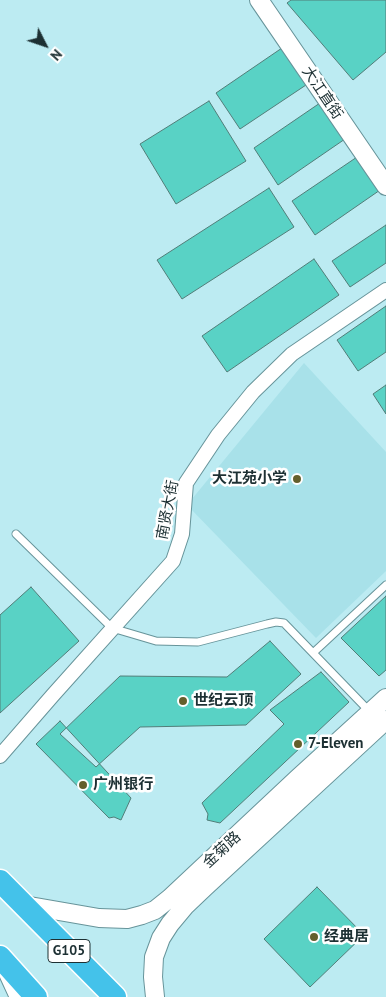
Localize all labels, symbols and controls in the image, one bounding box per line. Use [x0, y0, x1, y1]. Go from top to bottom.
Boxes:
north arrow [20, 20, 70, 70]
text: N [47, 45, 66, 64]
street label: 大江直街 [298, 63, 346, 123]
place label: 大江苑小学 [212, 470, 287, 488]
marker: 大江苑小学 [291, 473, 303, 485]
street label: 南贤大街 [153, 479, 183, 541]
place label: 世纪云顶 [193, 692, 253, 710]
marker: 世纪云顶 [177, 695, 189, 707]
place label: 7-Eleven [308, 735, 363, 753]
marker: 7-Eleven [292, 738, 304, 750]
place label: 广州银行 [93, 776, 153, 794]
marker: 广州银行 [77, 779, 89, 791]
street label: 金菊路 [199, 828, 245, 872]
place label: 经典居 [324, 928, 369, 946]
marker: 经典居 [308, 931, 320, 943]
road number: G105 [48, 939, 90, 962]

